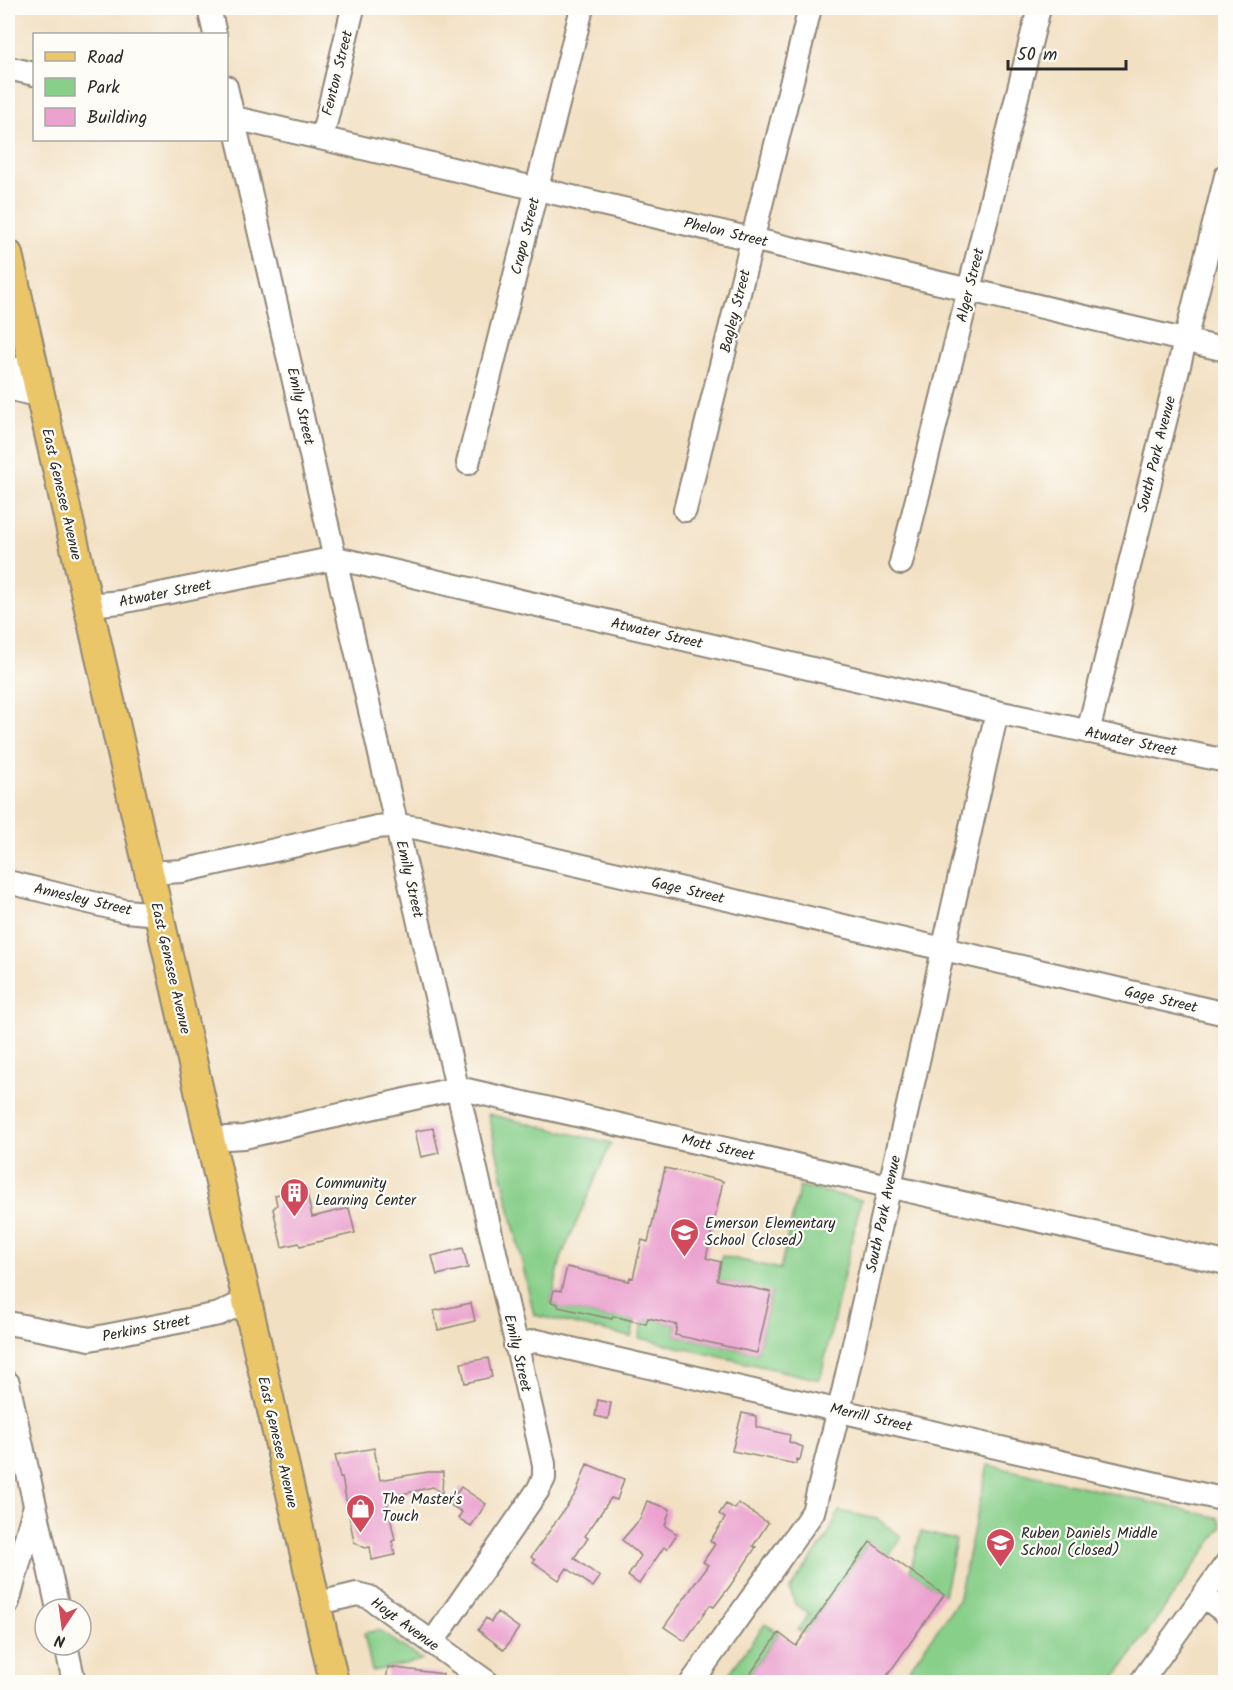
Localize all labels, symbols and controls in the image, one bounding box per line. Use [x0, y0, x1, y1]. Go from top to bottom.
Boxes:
street label: Fenton Street [316, 28, 360, 118]
legend [33, 33, 228, 141]
scale bar [1008, 33, 1126, 71]
text: 50 m [1017, 41, 1057, 70]
text: Road [87, 44, 124, 73]
text: Park [87, 74, 120, 103]
text: Building [87, 104, 147, 133]
street label: Crapo Street [505, 195, 547, 277]
street label: Phelon Street [681, 212, 770, 254]
street label: Alger Street [950, 245, 992, 325]
street label: Bagley Street [714, 267, 758, 355]
street label: Emily Street [279, 365, 321, 448]
street label: South Park Avenue [1131, 393, 1183, 515]
street label: East Genesee Avenue [34, 426, 88, 563]
street label: Atwater Street [117, 573, 214, 615]
street label: Atwater Street [608, 612, 705, 656]
street label: Atwater Street [1082, 721, 1179, 763]
street label: Emily Street [388, 838, 430, 921]
street label: Gage Street [649, 871, 727, 911]
street label: Annesley Street [31, 877, 134, 923]
street label: East Genesee Avenue [143, 900, 197, 1037]
street label: Gage Street [1122, 980, 1200, 1020]
street label: Mott Street [679, 1128, 757, 1168]
street label: South Park Avenue [860, 1153, 908, 1275]
place label: Community Learning Center [315, 1172, 417, 1213]
building icon: Community Learning Center [278, 1176, 310, 1218]
place label: Emerson Elementary School (closed) [705, 1212, 836, 1253]
school or university icon: Emerson Elementary School (closed) [668, 1216, 700, 1258]
street label: Perkins Street [100, 1309, 192, 1349]
street label: Emily Street [496, 1312, 538, 1395]
street label: East Genesee Avenue [250, 1374, 304, 1511]
street label: Merrill Street [827, 1397, 914, 1439]
place label: The Master's Touch [382, 1488, 463, 1529]
shop icon: The Master's Touch [345, 1492, 377, 1534]
place label: Ruben Daniels Middle School (closed) [1021, 1522, 1158, 1563]
school or university icon: Ruben Daniels Middle School (closed) [984, 1526, 1016, 1568]
street label: Hoyt Avenue [365, 1592, 444, 1658]
north arrow [33, 1597, 93, 1657]
text: N [52, 1627, 68, 1653]

